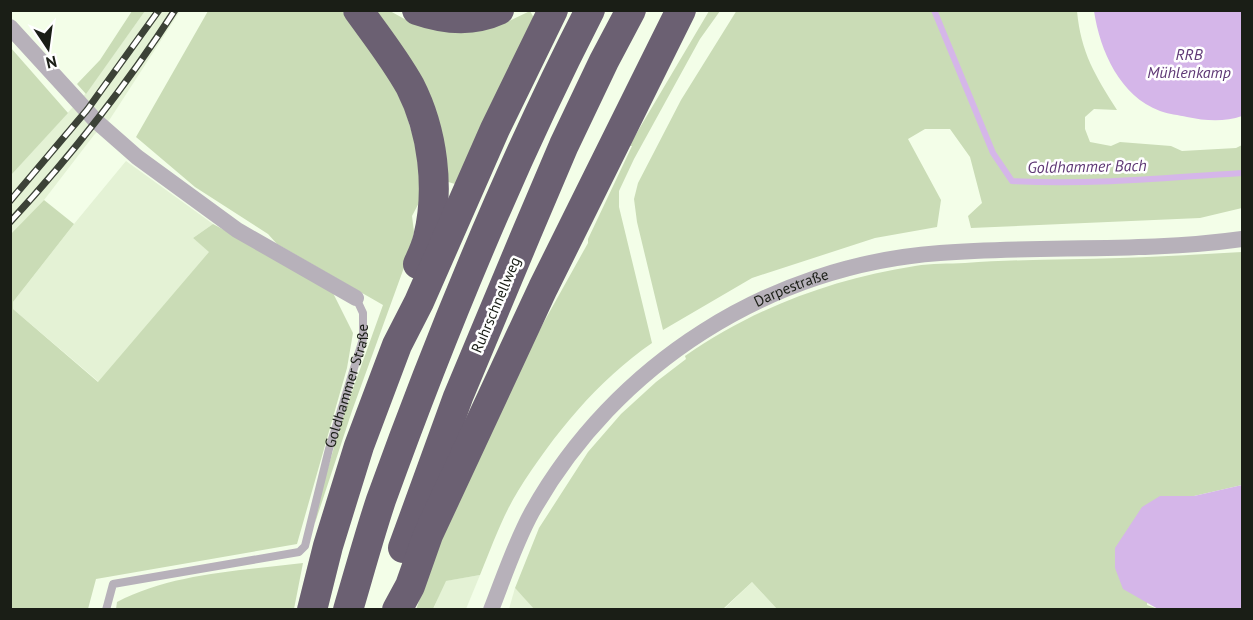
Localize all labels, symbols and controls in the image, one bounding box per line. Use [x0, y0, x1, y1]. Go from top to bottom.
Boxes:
north arrow [18, 18, 78, 78]
water label: RRB Mühlenkamp [1147, 44, 1231, 82]
text: N [44, 52, 59, 74]
water label: Goldhammer Bach [1027, 155, 1147, 177]
street label: Ruhrschnellweg [467, 254, 524, 356]
street label: Darpestraße [751, 264, 831, 311]
street label: Goldhammer Straße [320, 324, 372, 450]

